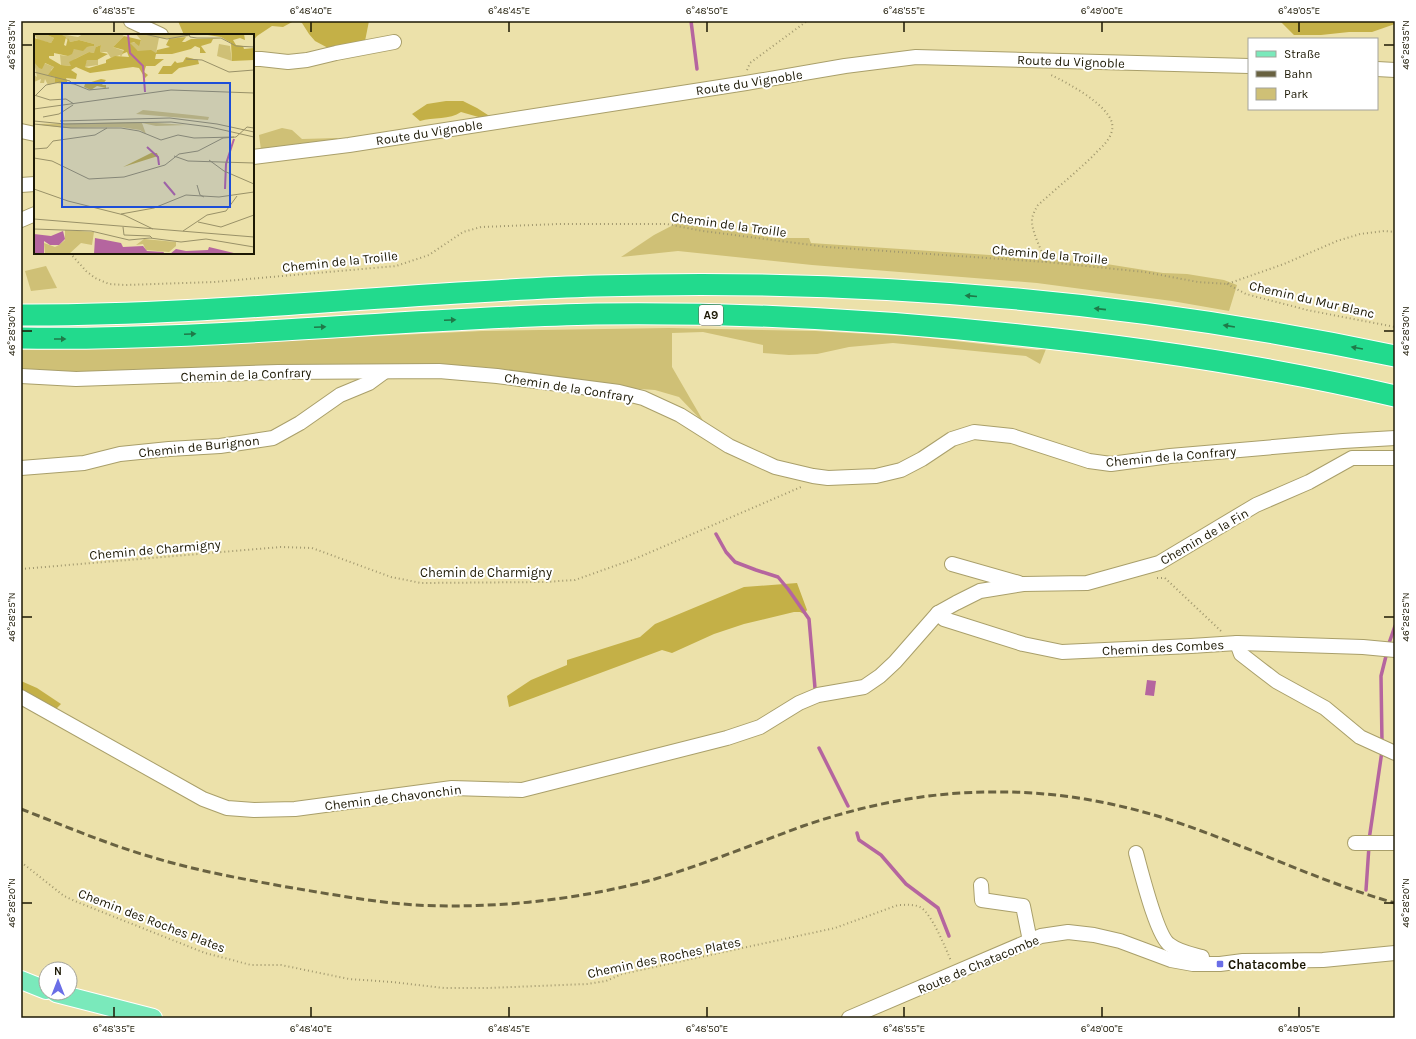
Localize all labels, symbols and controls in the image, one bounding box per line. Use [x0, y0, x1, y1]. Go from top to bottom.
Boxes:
text: 6°48'35"E [93, 5, 135, 17]
text: 6°48'40"E [290, 5, 332, 17]
text: 6°48'45"E [488, 5, 530, 17]
text: 6°48'50"E [686, 5, 728, 17]
text: 6°48'55"E [883, 5, 925, 17]
text: 6°49'00"E [1081, 5, 1123, 17]
text: 6°49'05"E [1278, 5, 1320, 17]
text: 46°28'35"N [6, 20, 18, 70]
text: 46°28'35"N [1400, 20, 1412, 70]
inset map [34, 34, 254, 254]
legend [1248, 38, 1378, 110]
text: Straße [1284, 47, 1320, 61]
street label: Route du Vignoble [1017, 52, 1125, 71]
street label: Route du Vignoble [695, 67, 804, 98]
text: Bahn [1284, 67, 1313, 81]
text: Park [1284, 87, 1309, 101]
street label: Route du Vignoble [375, 117, 484, 148]
street label: Chemin de la Troille [670, 209, 788, 240]
street label: Chemin de la Troille [992, 242, 1109, 267]
street label: Chemin de la Troille [282, 248, 399, 275]
street label: Chemin du Mur Blanc [1248, 278, 1376, 321]
one-way arrow [965, 292, 977, 299]
road number: A9 [699, 305, 723, 325]
one-way arrow [1094, 305, 1106, 312]
text: 46°28'30"N [6, 306, 18, 356]
text: 46°28'30"N [1400, 306, 1412, 356]
one-way arrow [443, 317, 456, 323]
one-way arrow [1223, 323, 1235, 329]
one-way arrow [314, 324, 326, 331]
one-way arrow [184, 331, 196, 338]
one-way arrow [54, 336, 67, 342]
one-way arrow [1351, 345, 1363, 351]
street label: Chemin de la Confrary [180, 365, 312, 384]
street label: Chemin de la Confrary [503, 370, 635, 405]
street label: Chemin de Burignon [138, 433, 260, 460]
street label: Chemin de la Confrary [1105, 443, 1237, 470]
street label: Chemin de la Fin [1157, 505, 1251, 568]
street label: Chemin de Charmigny [89, 536, 221, 563]
street label: Chemin de Charmigny [420, 565, 552, 580]
text: 46°28'25"N [6, 592, 18, 642]
text: 46°28'25"N [1400, 592, 1412, 642]
street label: Chemin des Combes [1102, 637, 1225, 658]
street label: Chemin de Chavonchin [324, 782, 462, 813]
text: 46°28'20"N [6, 878, 18, 928]
text: 46°28'20"N [1400, 878, 1412, 928]
street label: Chemin des Roches Plates [76, 885, 228, 956]
street label: Route de Chatacombe [915, 932, 1041, 997]
street label: Chemin des Roches Plates [586, 934, 742, 981]
place label: Chatacombe [1228, 957, 1306, 972]
marker: Chatacombe [1215, 959, 1225, 969]
north arrow [38, 961, 78, 1001]
text: N [54, 965, 62, 978]
text: 6°48'35"E [93, 1023, 135, 1035]
text: 6°48'40"E [290, 1023, 332, 1035]
text: 6°48'45"E [488, 1023, 530, 1035]
text: 6°48'50"E [686, 1023, 728, 1035]
text: 6°48'55"E [883, 1023, 925, 1035]
text: 6°49'00"E [1081, 1023, 1123, 1035]
text: 6°49'05"E [1278, 1023, 1320, 1035]

